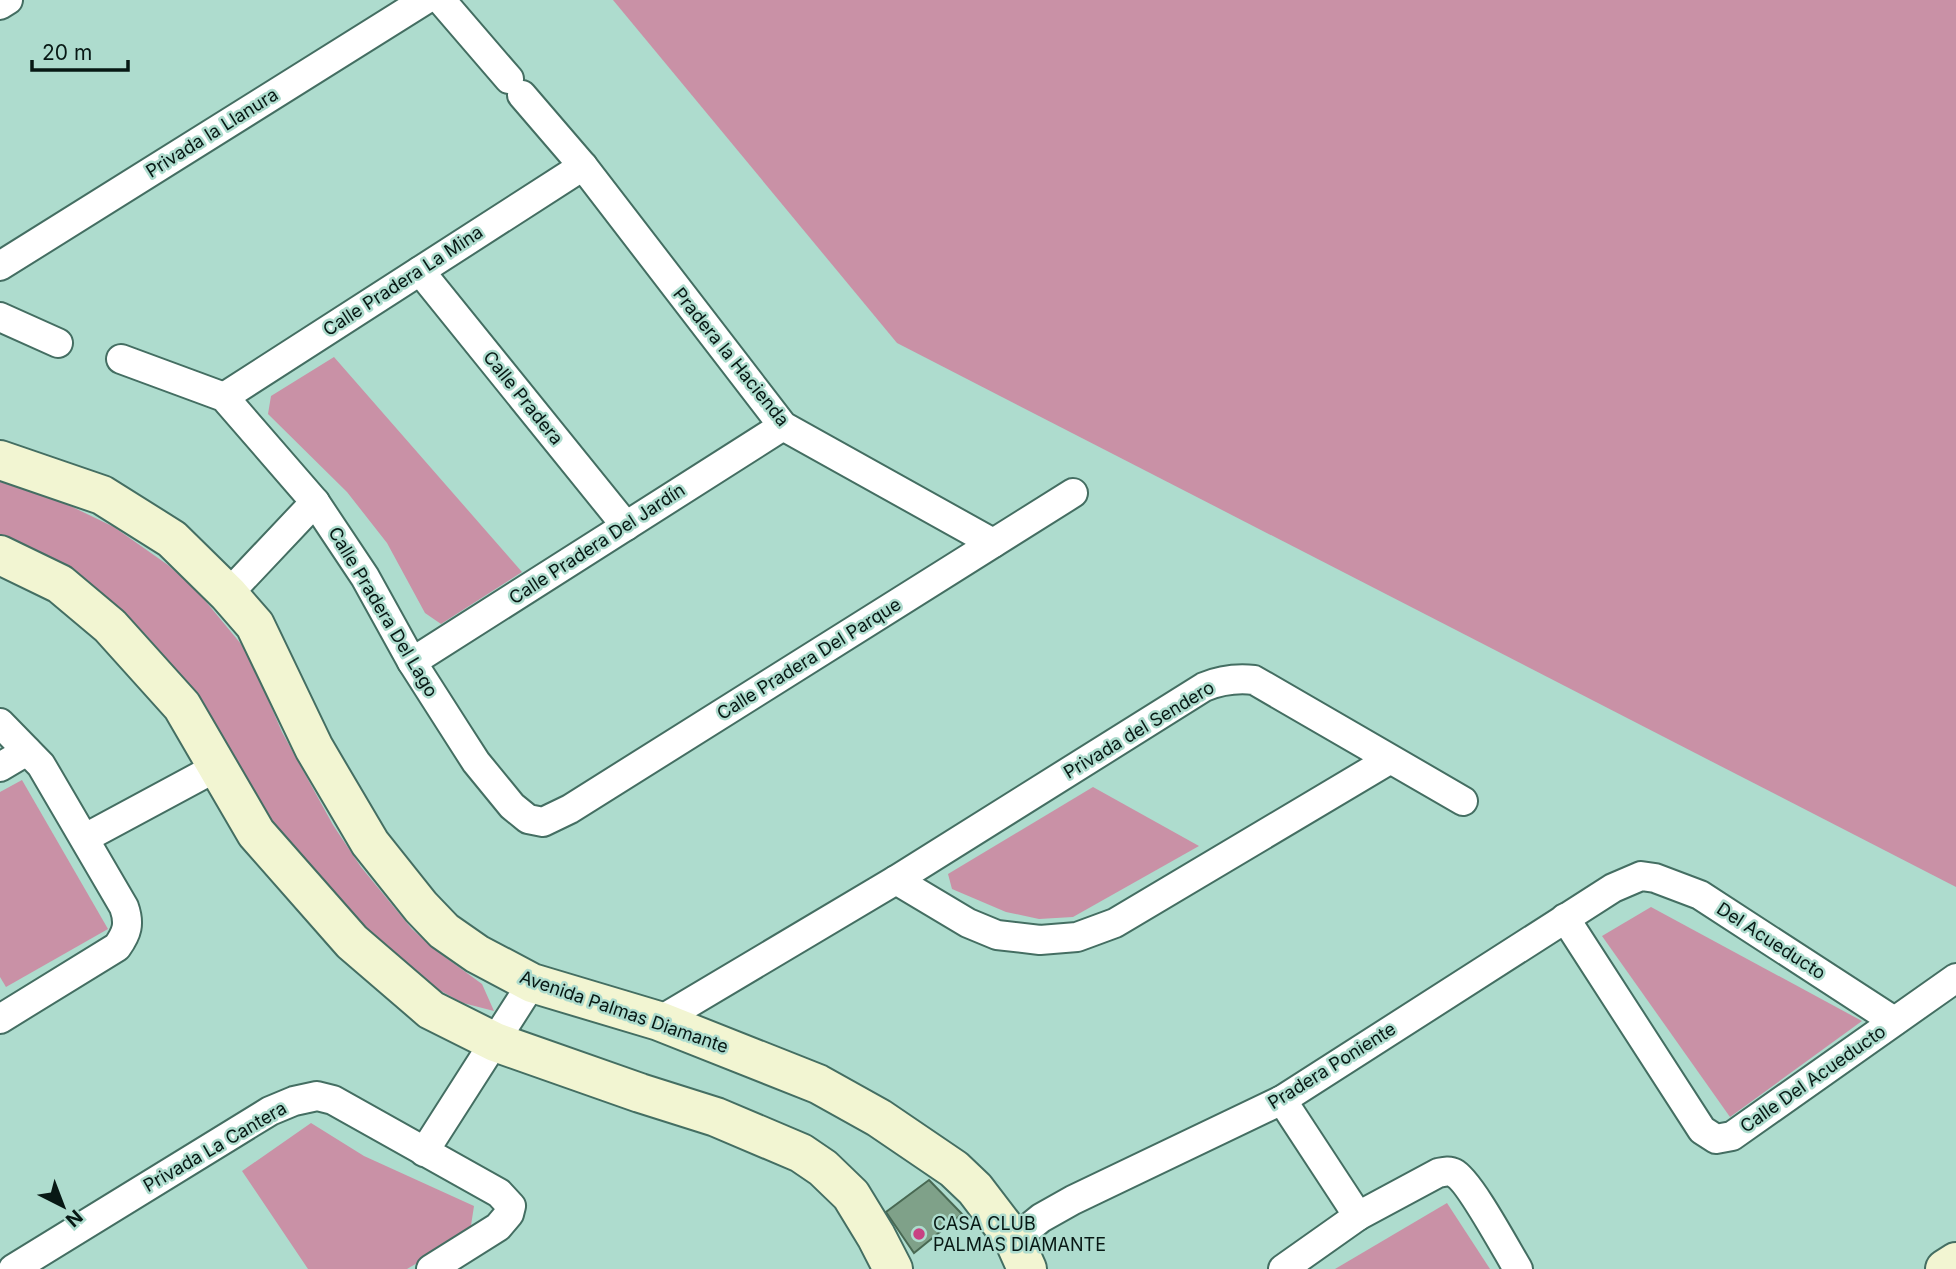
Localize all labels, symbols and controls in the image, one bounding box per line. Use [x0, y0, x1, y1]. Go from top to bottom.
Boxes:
scale bar [32, 28, 128, 72]
text: 20 m [42, 40, 92, 65]
street label: Privada la Llanura [142, 84, 282, 182]
street label: Calle Pradera La Mina [319, 221, 486, 340]
street label: Pradera la Hacienda [669, 283, 794, 430]
street label: Calle Pradera [479, 347, 568, 449]
street label: Calle Pradera Del Jardín [505, 479, 688, 608]
street label: Calle Pradera Del Lago [324, 523, 442, 700]
street label: Calle Pradera Del Parque [713, 593, 904, 724]
street label: Privada del Sendero [1060, 676, 1218, 783]
street label: Del Acueducto [1713, 898, 1829, 983]
street label: Avenida Palmas Diamante [517, 966, 731, 1057]
street label: Pradera Poniente [1264, 1018, 1399, 1113]
street label: Calle Del Acueducto [1736, 1020, 1889, 1137]
street label: Privada La Cantera [140, 1097, 290, 1196]
north arrow [28, 1171, 98, 1241]
text: N [61, 1205, 87, 1232]
place label: CASA CLUB PALMAS DIAMANTE [933, 1213, 1106, 1255]
marker: CASA CLUB PALMAS DIAMANTE [911, 1226, 927, 1242]

